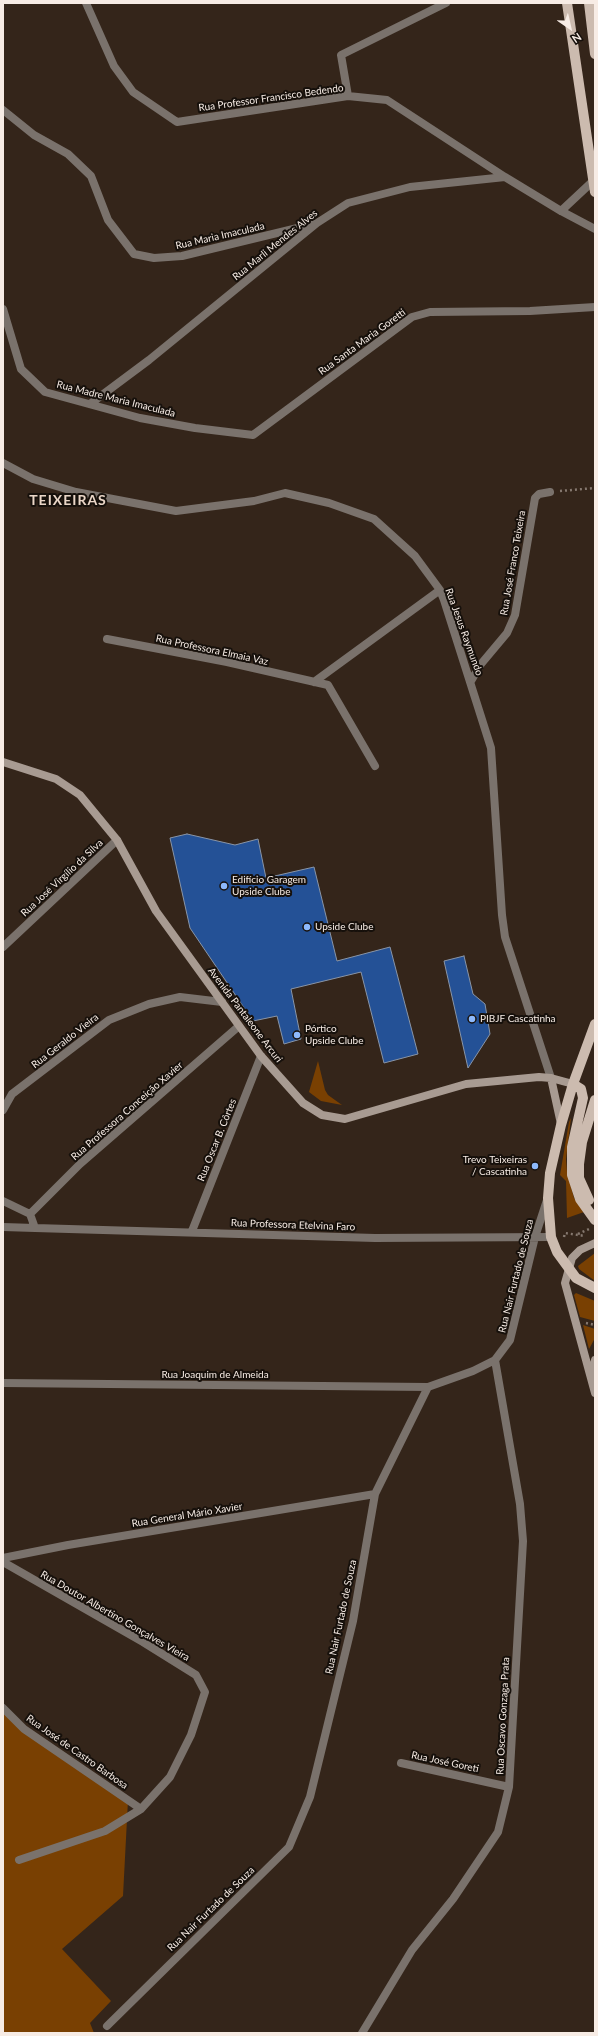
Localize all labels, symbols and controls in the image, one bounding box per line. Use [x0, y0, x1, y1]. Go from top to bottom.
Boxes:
north arrow [550, 8, 590, 48]
text: N [570, 31, 584, 46]
street label: Rua Professor Francisco Bedendo [198, 82, 344, 114]
street label: Rua Marli Mendes Alves [230, 207, 320, 283]
street label: Rua Maria Imaculada [174, 220, 266, 252]
street label: Rua Santa Maria Goretti [316, 306, 408, 378]
street label: Rua Madre Maria Imaculada [55, 378, 177, 420]
district label: TEIXEIRAS [29, 492, 107, 508]
street label: Rua José Franco Teixeira [498, 509, 528, 617]
street label: Rua Jesus Raymundo [443, 587, 485, 677]
street label: Rua Professora Elmaia Vaz [155, 632, 269, 668]
street label: Rua José Virgílio da Silva [18, 837, 106, 919]
place label: Edifício Garagem Upside Clube [232, 874, 306, 898]
marker: Edifício Garagem Upside Clube [219, 881, 229, 891]
place label: Upside Clube [315, 921, 373, 933]
marker: Upside Clube [302, 922, 312, 932]
street label: Avenida Pantaleone Arcuri [205, 965, 285, 1065]
street label: Rua Geraldo Vieira [29, 1011, 101, 1071]
place label: PIBJF Cascatinha [480, 1013, 556, 1025]
marker: PIBJF Cascatinha [467, 1014, 477, 1024]
place label: Pórtico Upside Clube [305, 1023, 363, 1046]
marker: Pórtico Upside Clube [292, 1030, 302, 1040]
street label: Rua Professora Conceição Xavier [69, 1059, 185, 1163]
street label: Rua Oscar B. Côrtes [195, 1097, 239, 1183]
place label: Trevo Teixeiras / Cascatinha [463, 1154, 527, 1178]
marker: Trevo Teixeiras / Cascatinha [530, 1161, 540, 1171]
street label: Rua Professora Etelvina Faro [231, 1217, 355, 1233]
street label: Rua Nair Furtado de Souza [496, 1218, 536, 1334]
street label: Rua Joaquim de Almeida [161, 1369, 269, 1381]
street label: Rua General Mário Xavier [131, 1500, 243, 1530]
street label: Rua Nair Furtado de Souza [323, 1559, 359, 1675]
street label: Rua Doutor Albertino Gonçalves Vieira [38, 1568, 192, 1664]
street label: Rua Oscavo Gonzaga Prata [494, 1657, 512, 1775]
street label: Rua José de Castro Barbosa [24, 1712, 130, 1792]
street label: Rua José Goreti [410, 1749, 480, 1775]
street label: Rua Nair Furtado de Souza [165, 1864, 257, 1954]

